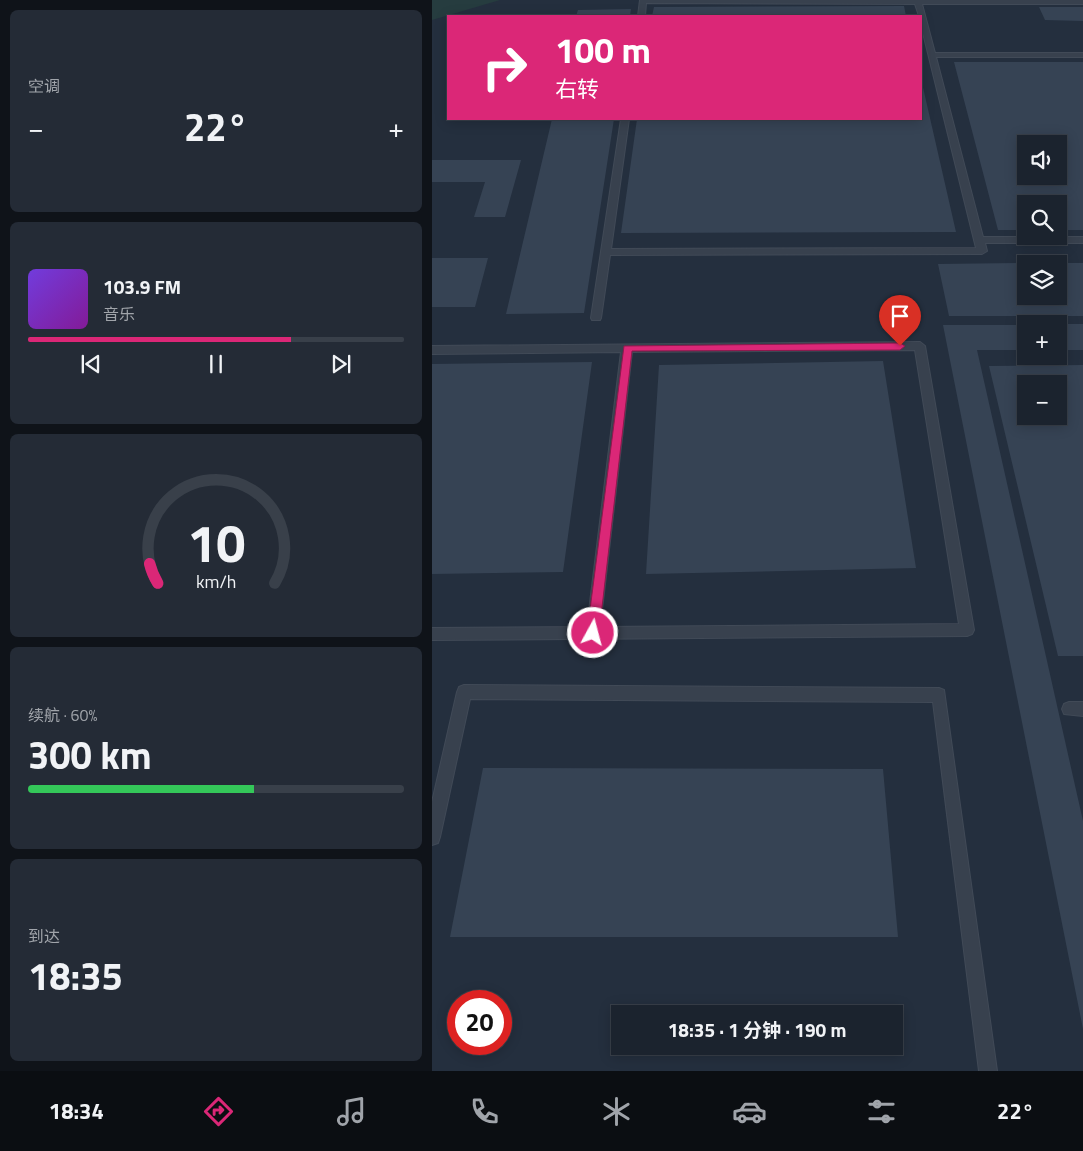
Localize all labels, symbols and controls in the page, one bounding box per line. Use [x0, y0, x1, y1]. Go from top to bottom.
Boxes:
text: 100 m [555, 23, 651, 77]
icon: right [472, 35, 537, 100]
text: 右转 [555, 72, 599, 106]
text: 空调 [28, 74, 60, 98]
text: 22° [184, 98, 248, 156]
text: − [28, 106, 44, 149]
text: + [388, 106, 404, 149]
map controls [1017, 135, 1067, 425]
button: sound [1017, 135, 1067, 185]
button: search [1017, 195, 1067, 245]
button: layers [1017, 255, 1067, 305]
text: 103.9 FM [103, 272, 181, 301]
pin [879, 295, 921, 346]
text: 音乐 [103, 302, 135, 326]
icon: arrive [886, 302, 914, 330]
button: + [1017, 315, 1067, 365]
icon: previous [77, 350, 105, 378]
icon: pause [202, 350, 230, 378]
icon: next [327, 350, 355, 378]
button: − [1017, 375, 1067, 425]
text: 10 [187, 503, 245, 582]
text: km/h [196, 568, 236, 595]
position arrow [566, 606, 618, 658]
text: 续航 · 60% [28, 703, 97, 727]
text: 300 km [28, 726, 152, 784]
text: 到达 [28, 924, 60, 948]
text: 18:35 [28, 947, 123, 1005]
speed limit sign: 20 [447, 990, 512, 1055]
text: 18:35 · 1 分钟 · 190 m [668, 1015, 846, 1044]
text: 18:34 [49, 1094, 104, 1128]
icon: directions [201, 1094, 236, 1129]
icon: music [334, 1094, 369, 1129]
icon: phone [467, 1094, 502, 1129]
icon: climate [599, 1094, 634, 1129]
icon: car [732, 1094, 767, 1129]
icon: filters [864, 1094, 899, 1129]
text: 22° [997, 1094, 1034, 1128]

